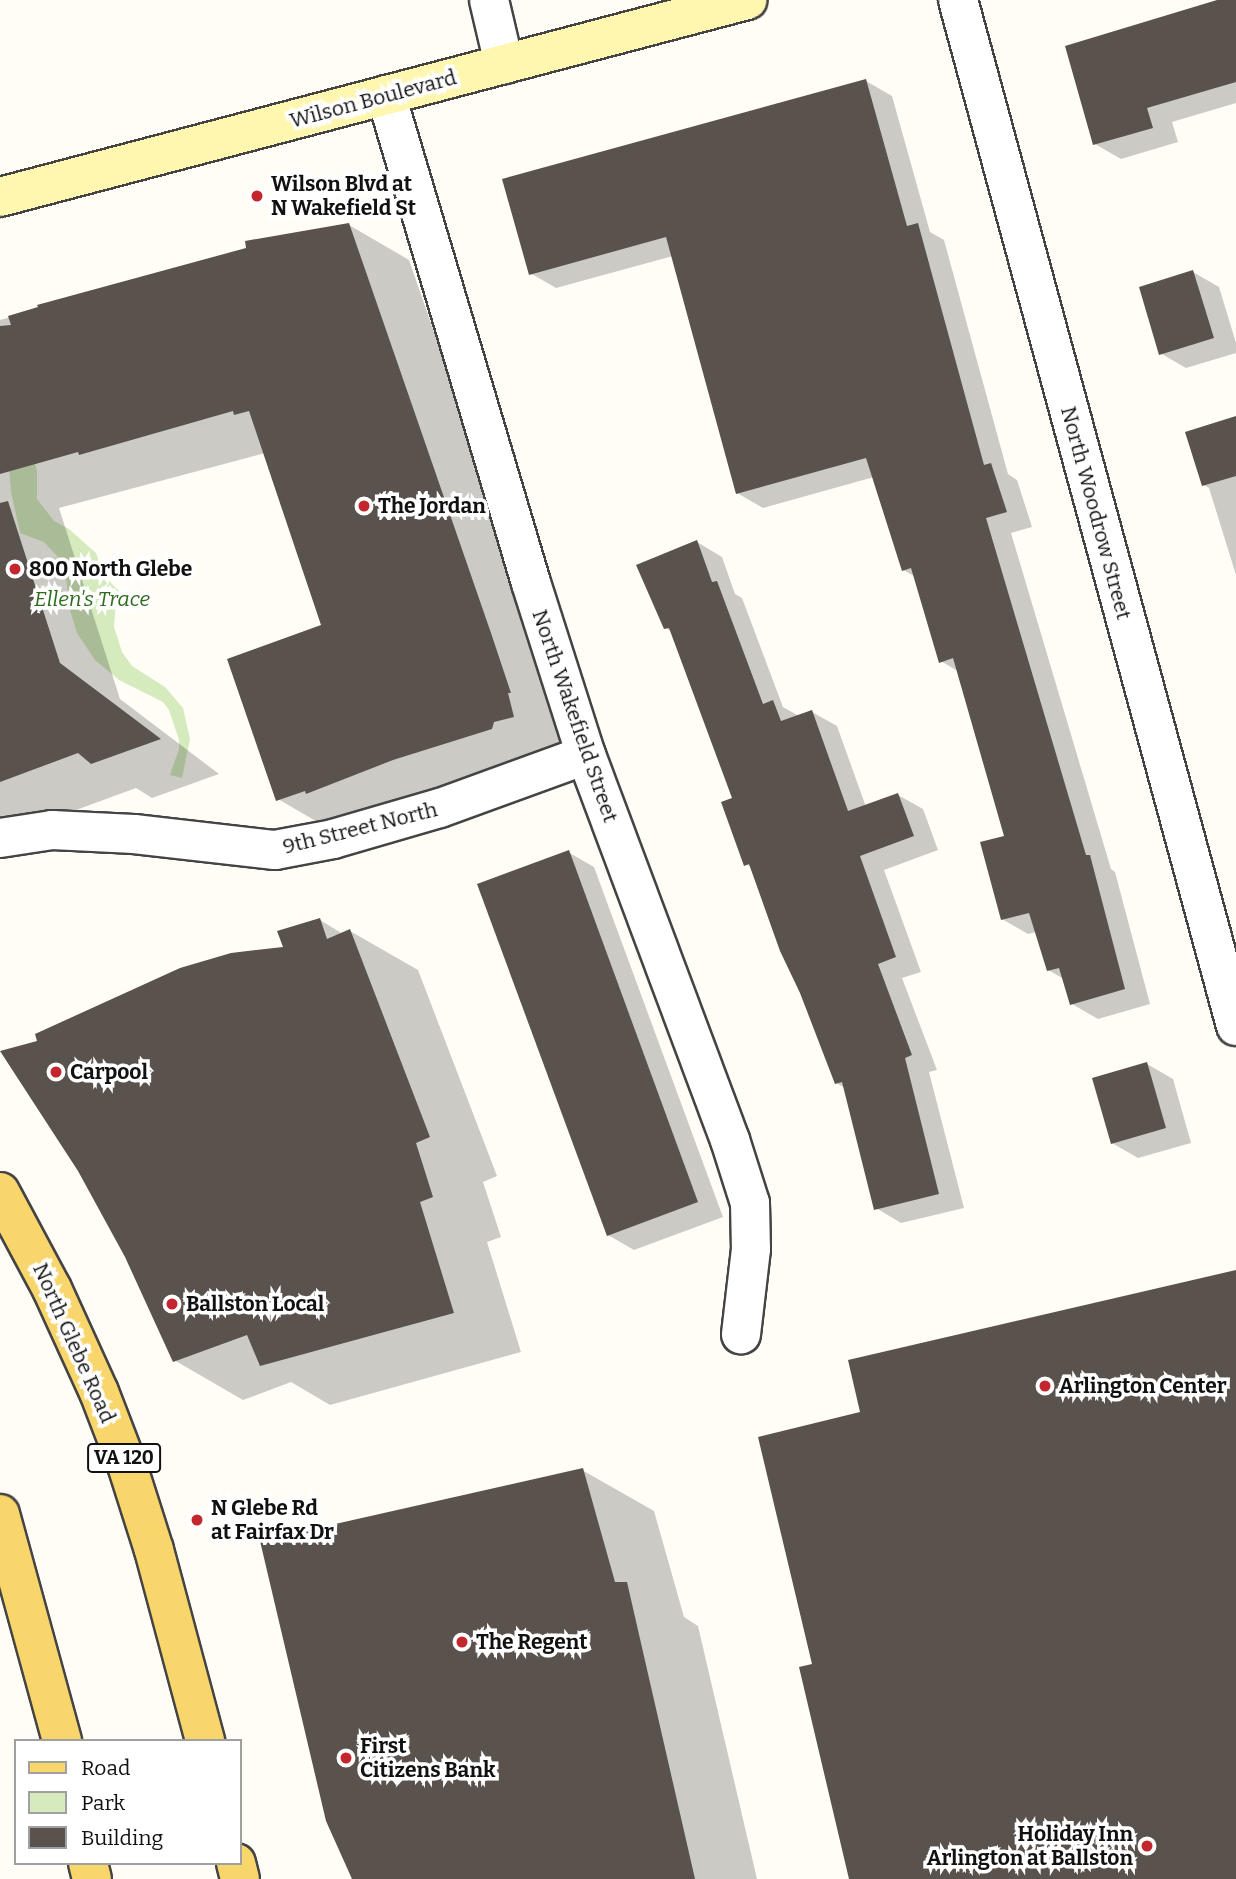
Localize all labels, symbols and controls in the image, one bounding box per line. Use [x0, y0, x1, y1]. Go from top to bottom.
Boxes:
street label: Wilson Boulevard [287, 65, 459, 133]
place label: Wilson Blvd at N Wakefield St [271, 171, 416, 221]
marker: Wilson Blvd at N Wakefield St [249, 188, 265, 204]
street label: North Woodrow Street [1055, 404, 1137, 622]
place label: The Jordan [378, 493, 486, 519]
marker: The Jordan [356, 498, 372, 514]
place label: 800 North Glebe [29, 556, 192, 582]
marker: 800 North Glebe [7, 561, 23, 577]
park label: Ellen's Trace [34, 586, 150, 612]
street label: North Wakefield Street [527, 606, 623, 826]
street label: 9th Street North [280, 797, 440, 859]
place label: Carpool [70, 1059, 148, 1085]
marker: Carpool [48, 1064, 64, 1080]
street label: North Glebe Road [27, 1259, 121, 1427]
place label: Ballston Local [186, 1291, 324, 1317]
marker: Ballston Local [164, 1296, 180, 1312]
place label: Arlington Center [1059, 1373, 1227, 1399]
marker: Arlington Center [1037, 1378, 1053, 1394]
road number: VA 120 [86, 1442, 162, 1474]
place label: N Glebe Rd at Fairfax Dr [211, 1495, 334, 1545]
marker: N Glebe Rd at Fairfax Dr [189, 1512, 205, 1528]
place label: The Regent [476, 1629, 587, 1655]
marker: The Regent [454, 1634, 470, 1650]
place label: First Citizens Bank [360, 1733, 495, 1783]
legend [14, 1739, 242, 1865]
marker: First Citizens Bank [338, 1750, 354, 1766]
text: Road [81, 1755, 130, 1781]
text: Park [81, 1790, 125, 1816]
place label: Holiday Inn Arlington at Ballston [927, 1821, 1133, 1871]
text: Building [81, 1825, 163, 1851]
marker: Holiday Inn Arlington at Ballston [1139, 1838, 1155, 1854]

